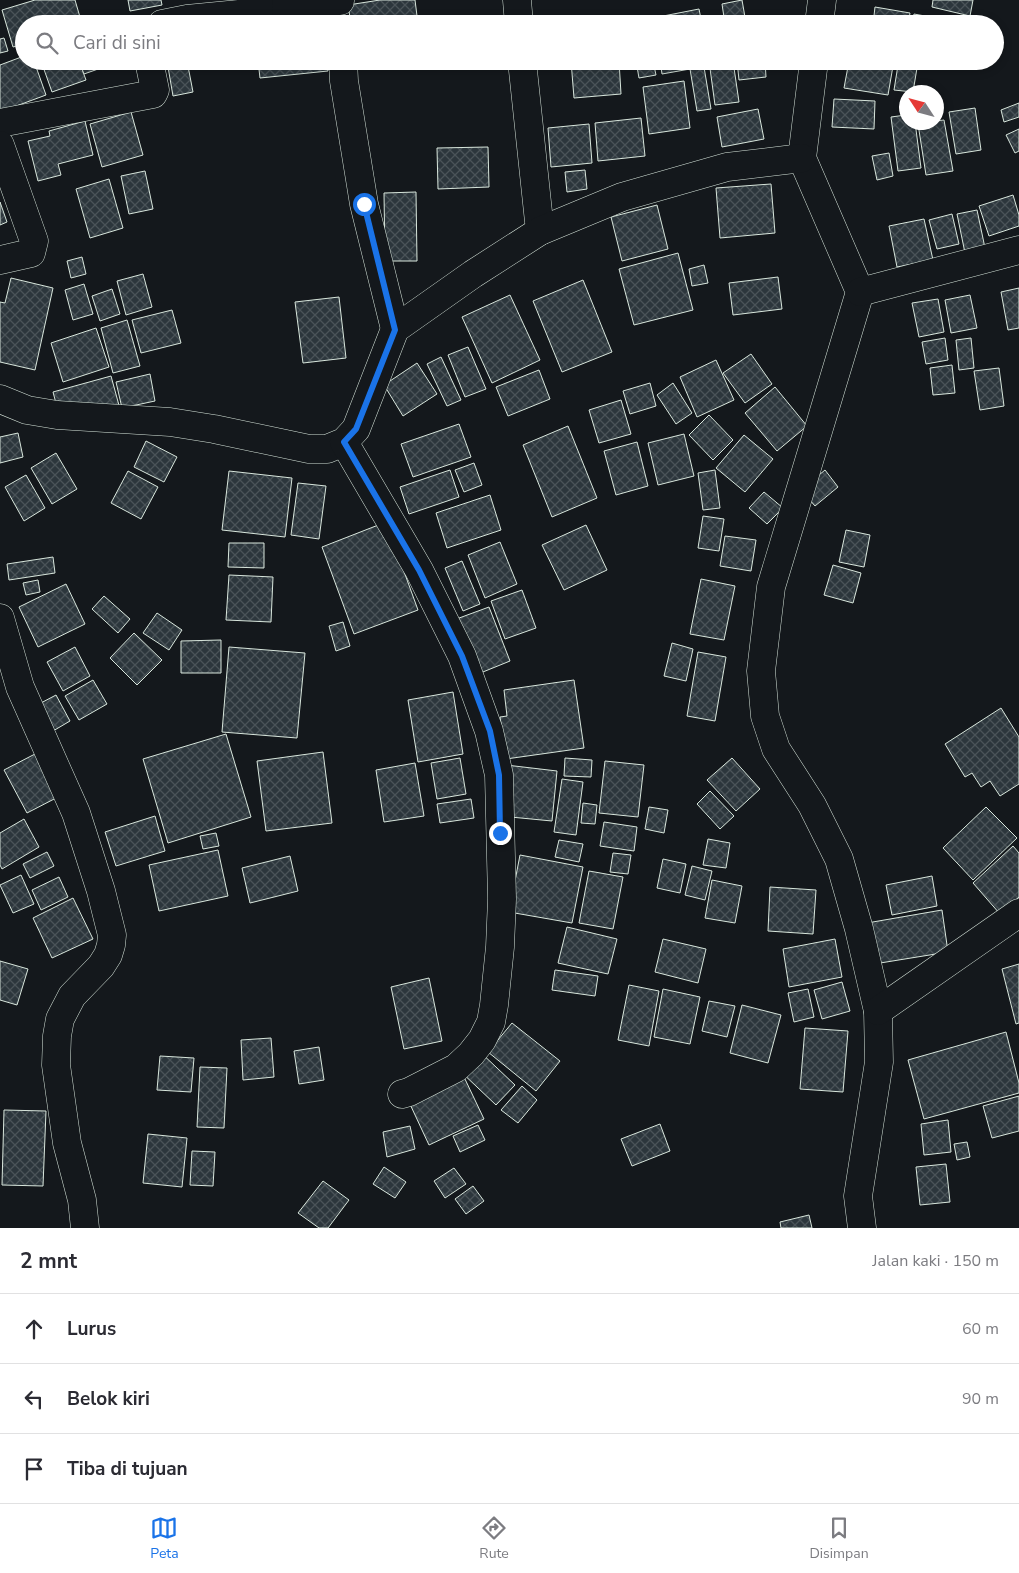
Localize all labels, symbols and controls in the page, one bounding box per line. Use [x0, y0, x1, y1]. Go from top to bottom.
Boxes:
search box [15, 15, 1004, 70]
icon: search [33, 29, 61, 57]
text: Cari di sini [73, 30, 161, 56]
north arrow [899, 85, 944, 130]
route start [353, 193, 376, 216]
route end [489, 822, 512, 845]
text: 2 mnt [20, 1247, 77, 1275]
text: Jalan kaki · 150 m [872, 1250, 999, 1272]
icon: ahead [20, 1315, 48, 1343]
text: Lurus [67, 1316, 116, 1342]
text: 60 m [962, 1318, 999, 1340]
icon: left [20, 1385, 48, 1413]
text: Belok kiri [67, 1386, 150, 1412]
text: 90 m [962, 1388, 999, 1410]
icon: arrive [20, 1455, 48, 1483]
text: Tiba di tujuan [67, 1456, 188, 1482]
tab: Peta [150, 1514, 179, 1563]
tab: Rute [479, 1514, 509, 1563]
tab: Disimpan [809, 1514, 869, 1563]

